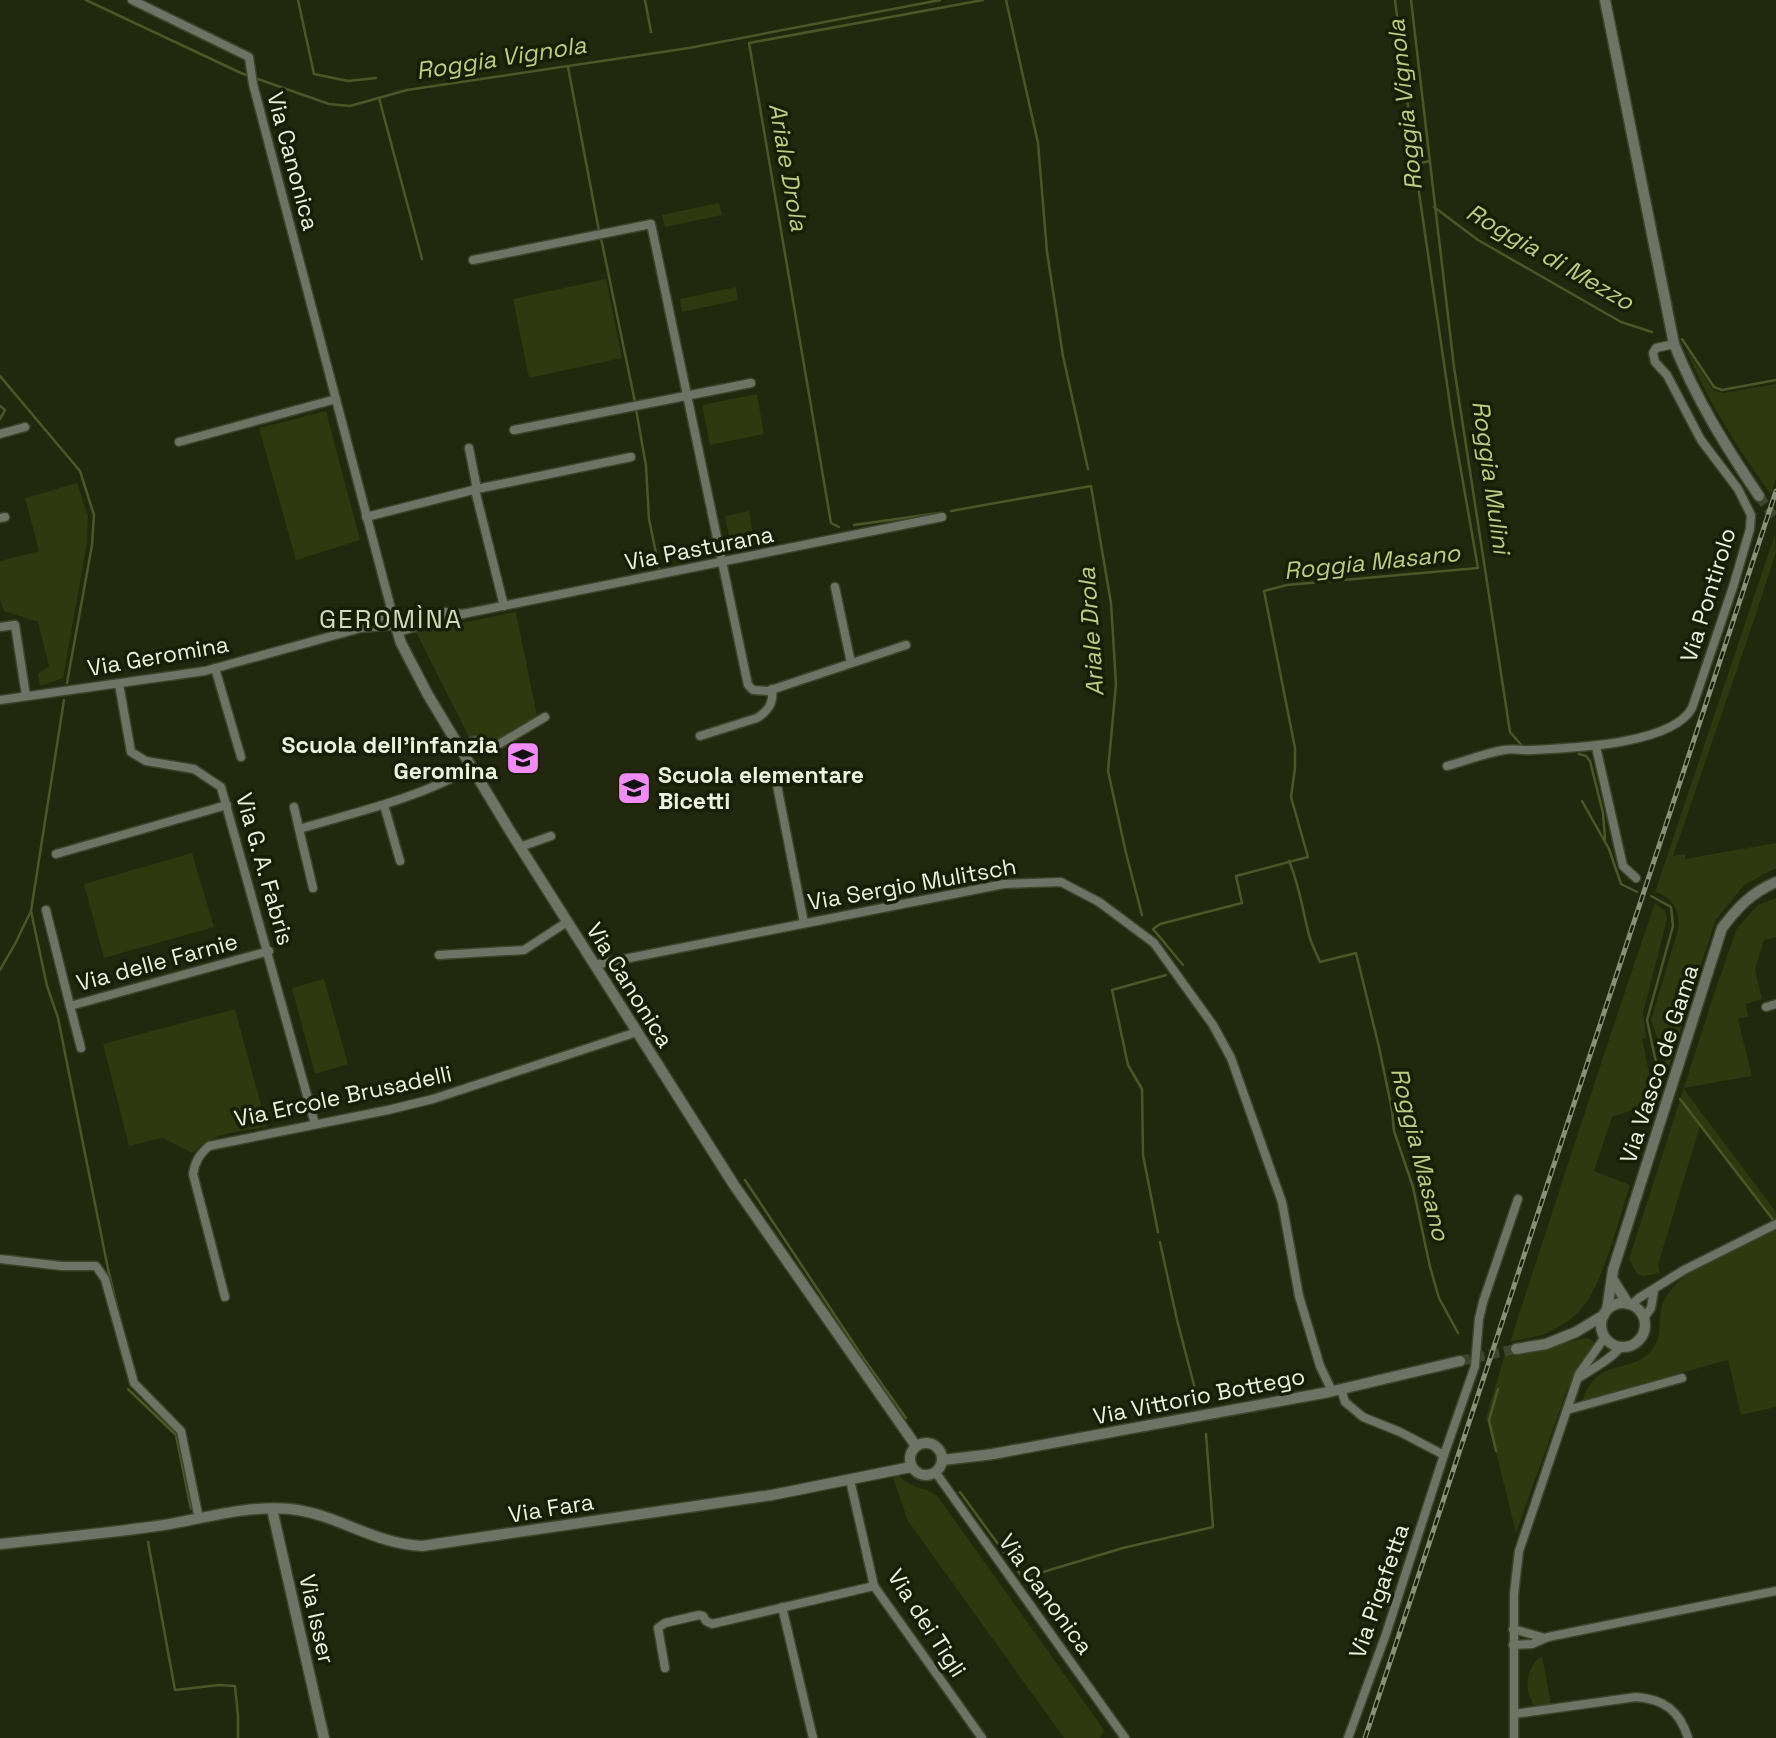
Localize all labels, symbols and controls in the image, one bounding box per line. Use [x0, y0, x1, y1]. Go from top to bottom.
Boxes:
water label: Roggia Vignola [1380, 18, 1429, 192]
water label: Roggia Vignola [414, 29, 588, 86]
street label: Via Canonica [260, 89, 326, 233]
water label: Ariale Drola [762, 101, 815, 233]
water label: Roggia di Mezzo [1461, 196, 1640, 318]
water label: Roggia Mulini [1465, 398, 1518, 559]
street label: Via Pasturana [622, 519, 776, 577]
street label: Via Pontirolo [1673, 524, 1743, 666]
water label: Roggia Masano [1282, 537, 1463, 586]
water label: Ariale Drola [1071, 566, 1110, 698]
district label: GEROMÌNA [319, 602, 463, 636]
street label: Via Geromina [85, 629, 231, 683]
place label: Scuola dell'infanzia Geromina [282, 730, 498, 786]
school or university icon: Scuola dell'infanzia Geromina [504, 739, 542, 777]
place label: Scuola elementare Bicetti [658, 760, 864, 816]
school or university icon: Scuola elementare Bicetti [615, 769, 653, 807]
street label: Via G. A. Fabris [229, 789, 301, 949]
street label: Via Sergio Mulitsch [805, 851, 1019, 917]
street label: Via Canonica [580, 917, 680, 1053]
street label: Via delle Farnie [73, 926, 241, 998]
street label: Via Vasco de Gama [1613, 961, 1705, 1167]
street label: Via Ercole Brusadelli [232, 1058, 454, 1134]
water label: Roggia Masano [1384, 1064, 1457, 1245]
street label: Via Vittorio Bottego [1091, 1361, 1307, 1431]
street label: Via Fara [506, 1486, 596, 1530]
street label: Via Pigafetta [1342, 1520, 1416, 1662]
street label: Via Canonica [992, 1528, 1100, 1660]
street label: Via dei Tigli [881, 1563, 973, 1683]
street label: Via Isser [292, 1571, 342, 1667]

